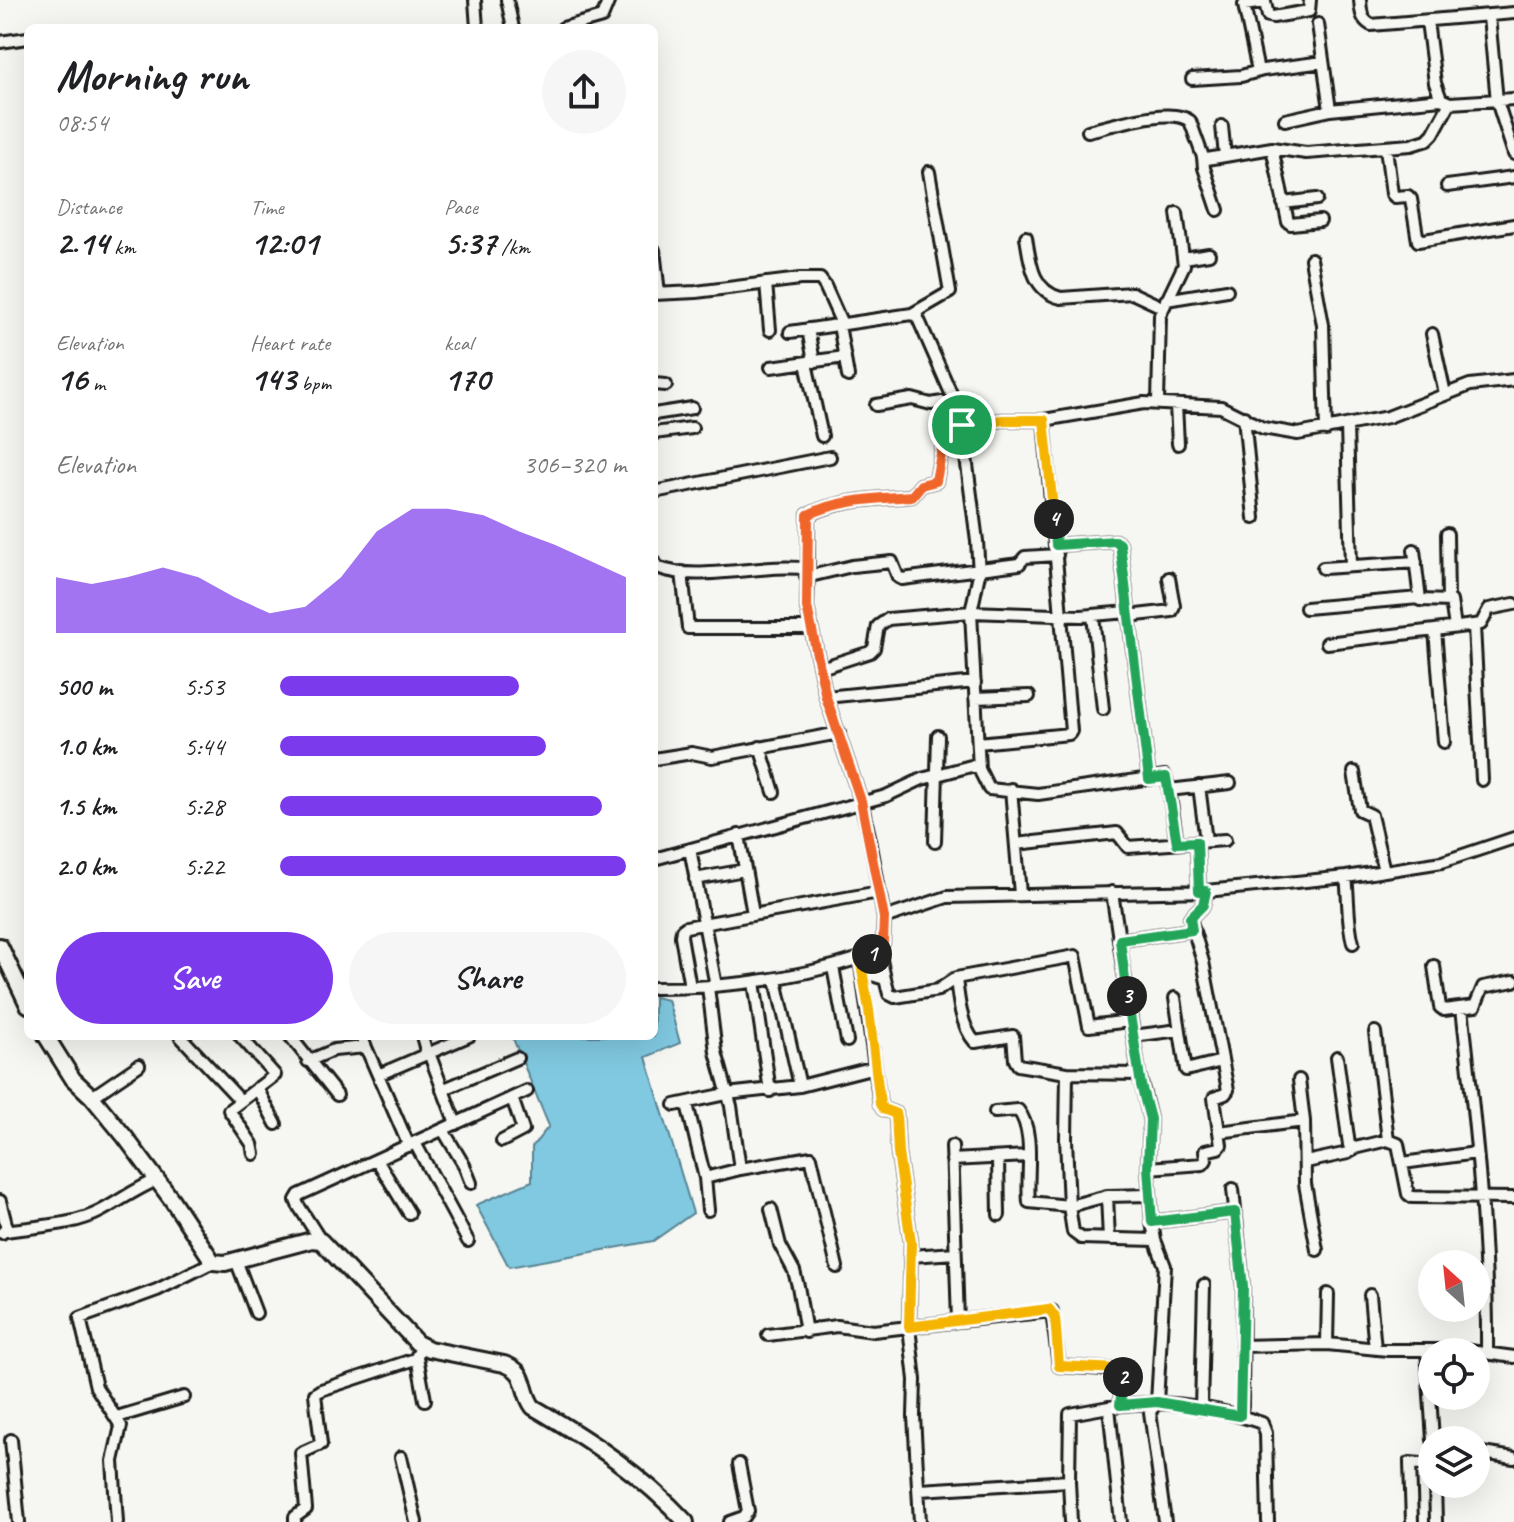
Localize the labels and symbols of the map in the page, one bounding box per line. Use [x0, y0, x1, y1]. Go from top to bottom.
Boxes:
pin [928, 391, 996, 459]
pin: 4 [1034, 499, 1074, 539]
pin: 1 [852, 934, 892, 974]
pin: 3 [1107, 976, 1147, 1016]
north arrow [1418, 1250, 1490, 1322]
pin: 2 [1103, 1357, 1143, 1397]

